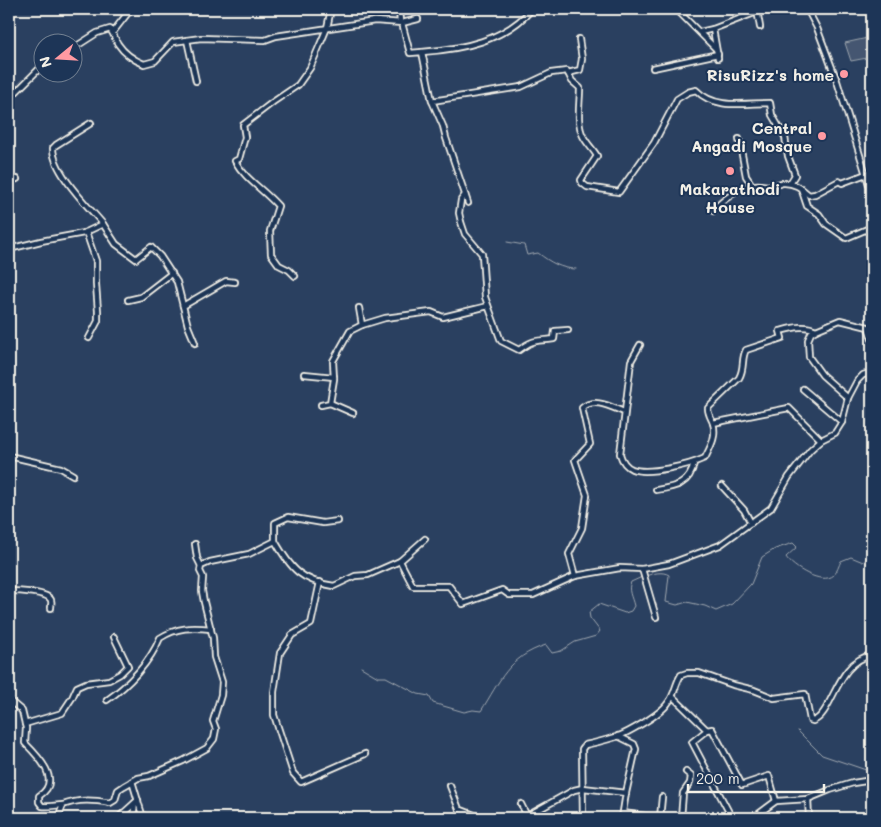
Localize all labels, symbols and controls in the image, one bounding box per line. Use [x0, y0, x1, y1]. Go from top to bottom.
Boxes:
north arrow [32, 32, 82, 82]
text: N [34, 54, 56, 70]
place label: RisuRizz's home [706, 64, 834, 85]
marker: RisuRizz's home [838, 68, 850, 80]
place label: Central Angadi Mosque [691, 117, 812, 156]
marker: Central Angadi Mosque [816, 130, 828, 142]
marker: Makarathodi House [724, 165, 736, 177]
place label: Makarathodi House [679, 178, 781, 217]
scale bar [688, 762, 825, 794]
text: 200 m [696, 768, 740, 788]

